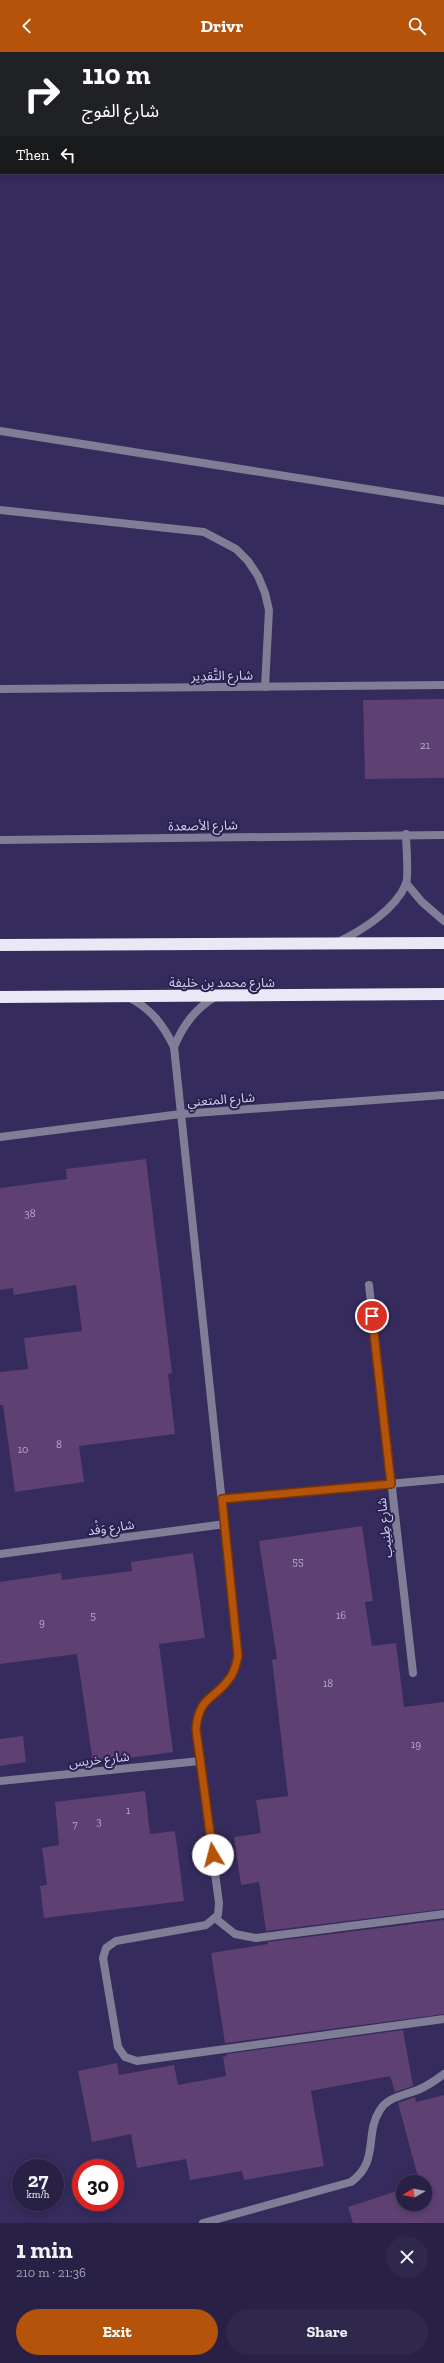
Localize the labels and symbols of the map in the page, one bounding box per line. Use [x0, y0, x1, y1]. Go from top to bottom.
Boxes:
street label: شارع التَّقدِير [190, 667, 253, 687]
house number: 21 [420, 739, 431, 752]
street label: شارع الأصعدة [168, 817, 238, 837]
street label: شارع محمد بن خليفة [169, 975, 275, 993]
street label: شارع المتعني [187, 1090, 256, 1112]
house number: 38 [24, 1207, 36, 1220]
pin [355, 1299, 389, 1333]
house number: 8 [56, 1438, 62, 1451]
house number: 10 [18, 1443, 28, 1456]
street label: شارع طِنِيب [374, 1497, 398, 1559]
street label: شارع وَفْد [87, 1515, 136, 1541]
house number: 55 [292, 1555, 304, 1568]
house number: 5 [90, 1609, 96, 1622]
house number: 16 [336, 1609, 346, 1622]
house number: 9 [39, 1616, 45, 1629]
house number: 18 [323, 1677, 333, 1690]
house number: 19 [411, 1738, 421, 1751]
street label: شارع خريس [68, 1749, 131, 1773]
house number: 1 [126, 1804, 131, 1817]
house number: 3 [96, 1815, 102, 1828]
house number: 7 [72, 1818, 78, 1831]
position arrow [192, 1834, 234, 1876]
speed limit sign: 30 [72, 2159, 124, 2211]
north arrow [396, 2175, 432, 2211]

